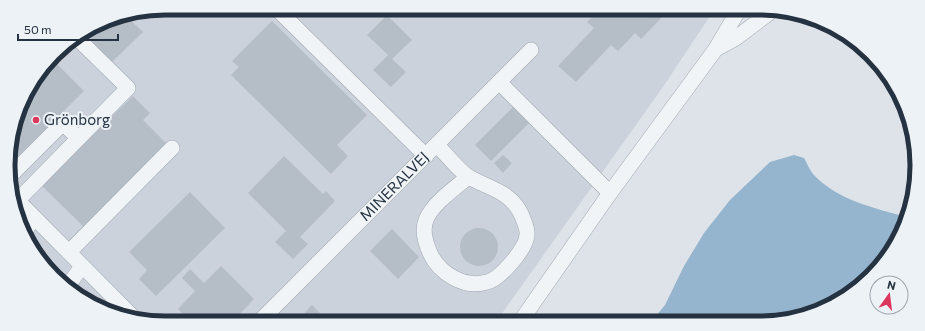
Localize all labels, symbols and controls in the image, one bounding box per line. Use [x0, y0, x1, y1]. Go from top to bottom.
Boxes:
scale bar [18, 16, 118, 42]
text: 50 m [24, 22, 52, 36]
place label: Grönborg [44, 110, 110, 128]
marker: Grönborg [31, 115, 41, 125]
street label: MINERALVEJ [356, 148, 432, 224]
north arrow [869, 275, 909, 315]
text: N [886, 278, 897, 292]

